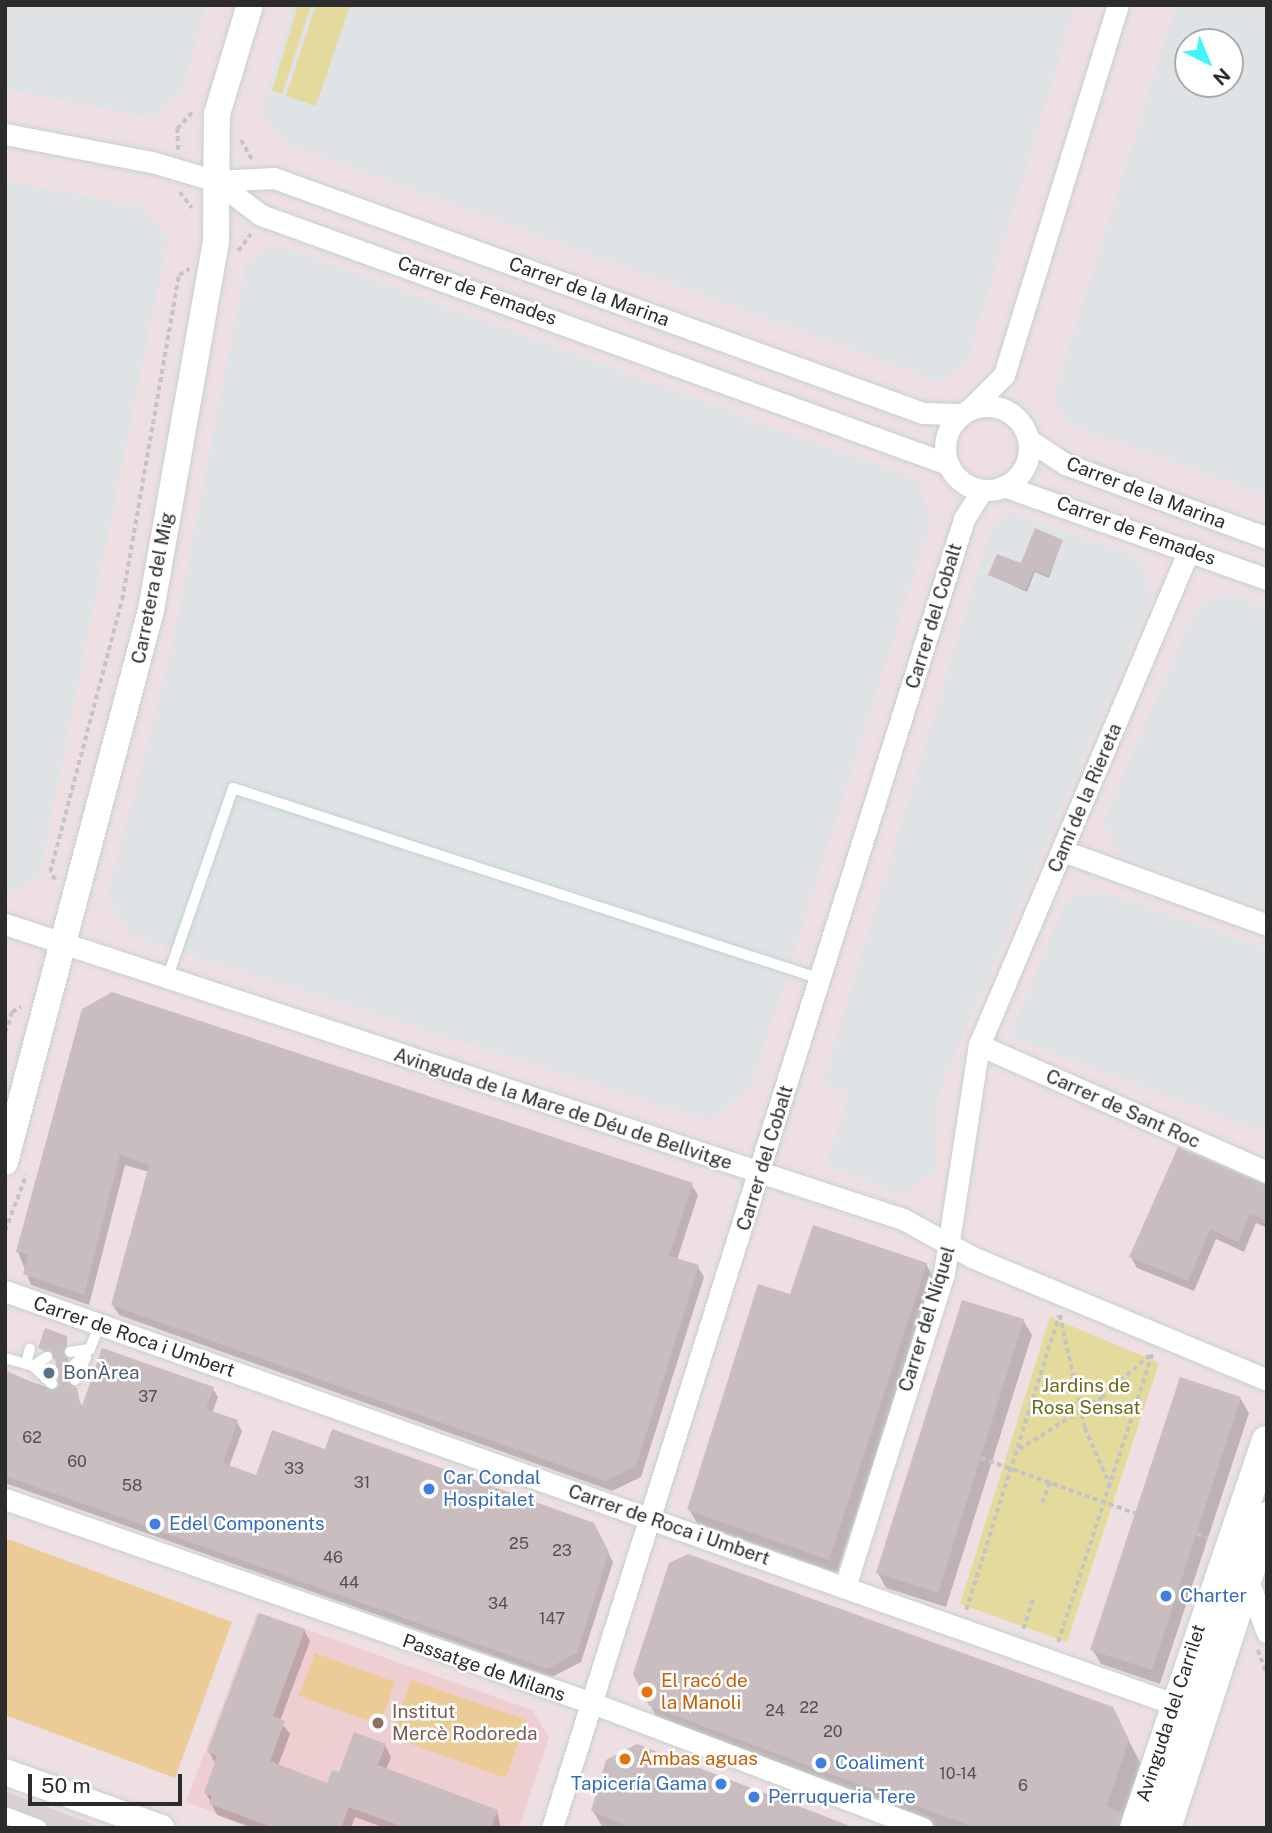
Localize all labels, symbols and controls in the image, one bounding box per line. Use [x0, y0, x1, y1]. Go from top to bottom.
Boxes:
north arrow [1174, 28, 1244, 98]
text: N [1209, 64, 1235, 90]
street label: Carrer de Femades [394, 252, 560, 330]
street label: Carrer de la Marina [505, 252, 673, 332]
street label: Carrer de la Marina [1063, 452, 1229, 534]
street label: Carrer de Femades [1053, 492, 1219, 570]
street label: Carretera del Mig [127, 510, 179, 666]
street label: Carrer del Cobalt [901, 540, 967, 692]
street label: Camí de la Riereta [1043, 720, 1127, 876]
street label: Avinguda de la Mare de Déu de Bellvitge [390, 1043, 736, 1175]
street label: Carrer de Sant Roc [1042, 1065, 1204, 1153]
street label: Carrer del Cobalt [732, 1082, 798, 1234]
street label: Carrer del Níquel [894, 1243, 960, 1395]
street label: Carrer de Roca i Umbert [30, 1292, 238, 1382]
place label: BonÀrea [63, 1362, 139, 1384]
marker: BonÀrea [41, 1365, 57, 1381]
park label: Jardins de Rosa Sensat [1031, 1375, 1141, 1419]
house number: 37 [138, 1387, 158, 1407]
house number: 62 [22, 1428, 42, 1448]
house number: 60 [67, 1452, 87, 1472]
house number: 33 [284, 1459, 304, 1479]
place label: Car Condal Hospitalet [443, 1467, 541, 1511]
house number: 31 [354, 1473, 370, 1493]
house number: 58 [122, 1476, 142, 1496]
street label: Carrer de Roca i Umbert [565, 1480, 773, 1570]
marker: Car Condal Hospitalet [421, 1481, 437, 1497]
place label: Edel Components [169, 1513, 325, 1535]
marker: Edel Components [147, 1516, 163, 1532]
house number: 25 [509, 1534, 529, 1554]
house number: 23 [552, 1541, 572, 1561]
house number: 46 [323, 1548, 343, 1568]
house number: 44 [339, 1573, 359, 1593]
place label: Charter [1180, 1585, 1247, 1607]
marker: Charter [1158, 1588, 1174, 1604]
house number: 34 [488, 1594, 508, 1614]
house number: 147 [539, 1609, 565, 1629]
street label: Avinguda del Carrilet [1132, 1621, 1210, 1805]
street label: Passatge de Milans [399, 1629, 569, 1707]
place label: El racó de la Manoli [661, 1670, 748, 1714]
marker: El racó de la Manoli [639, 1684, 655, 1700]
house number: 22 [799, 1698, 819, 1718]
place label: Institut Mercè Rodoreda [392, 1701, 538, 1745]
house number: 24 [765, 1701, 785, 1721]
marker: Institut Mercè Rodoreda [370, 1715, 386, 1731]
house number: 20 [823, 1722, 843, 1742]
place label: Ambas aguas [639, 1748, 758, 1770]
marker: Ambas aguas [617, 1751, 633, 1767]
place label: Coaliment [835, 1752, 925, 1774]
marker: Coaliment [813, 1755, 829, 1771]
scale bar [32, 1759, 186, 1803]
house number: 10-14 [939, 1764, 977, 1784]
text: 50 m [41, 1773, 91, 1798]
place label: Tapicería Gama [571, 1773, 707, 1795]
marker: Tapicería Gama [713, 1776, 729, 1792]
house number: 6 [1018, 1776, 1028, 1796]
place label: Perruqueria Tere [768, 1786, 916, 1808]
marker: Perruqueria Tere [746, 1789, 762, 1805]

